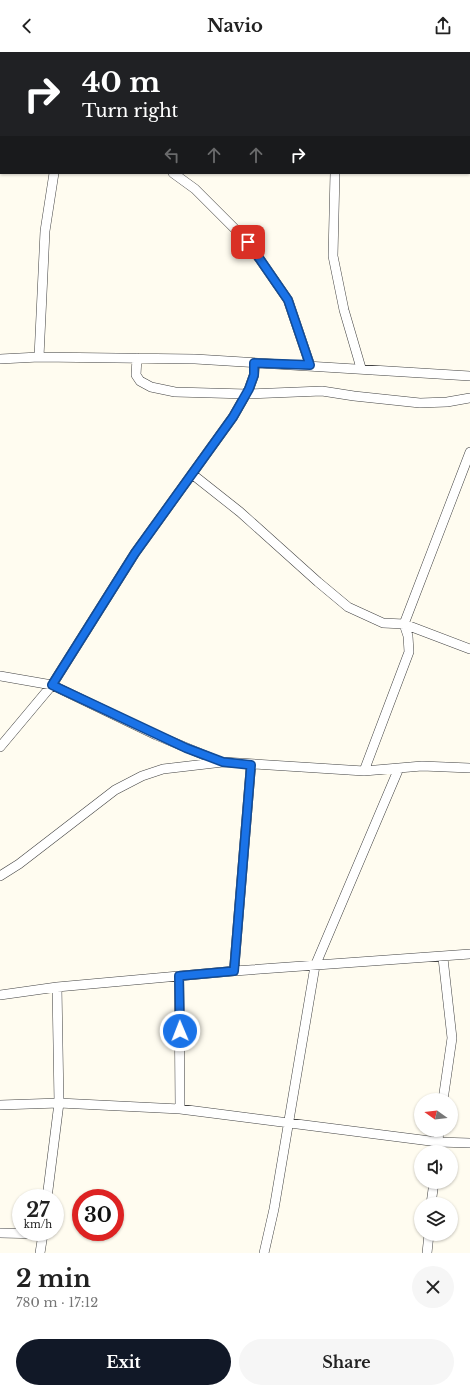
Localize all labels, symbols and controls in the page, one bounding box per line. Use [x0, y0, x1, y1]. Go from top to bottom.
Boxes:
icon: back [16, 15, 38, 37]
text: Navio [207, 15, 263, 37]
icon: share [432, 15, 454, 37]
text: 40 m [82, 65, 160, 100]
icon: right [16, 68, 68, 120]
text: Turn right [82, 100, 178, 122]
icon: left [161, 144, 183, 166]
icon: ahead [203, 144, 225, 166]
icon: ahead [245, 144, 267, 166]
icon: right [287, 144, 309, 166]
pin [231, 225, 265, 259]
icon: arrive [237, 231, 259, 253]
position arrow [159, 1010, 201, 1052]
north arrow [414, 1093, 458, 1137]
map controls [414, 1093, 458, 1241]
button: sound [414, 1145, 458, 1189]
speed limit sign: 30 [72, 1189, 124, 1241]
button: layers [414, 1197, 458, 1241]
text: 27 [26, 1198, 50, 1222]
text: km/h [24, 1218, 52, 1231]
text: 2 min [16, 1264, 91, 1293]
button: close [412, 1266, 454, 1308]
text: 780 m · 17:12 [16, 1294, 98, 1311]
button: Exit [16, 1339, 231, 1385]
button: Share [239, 1339, 454, 1385]

